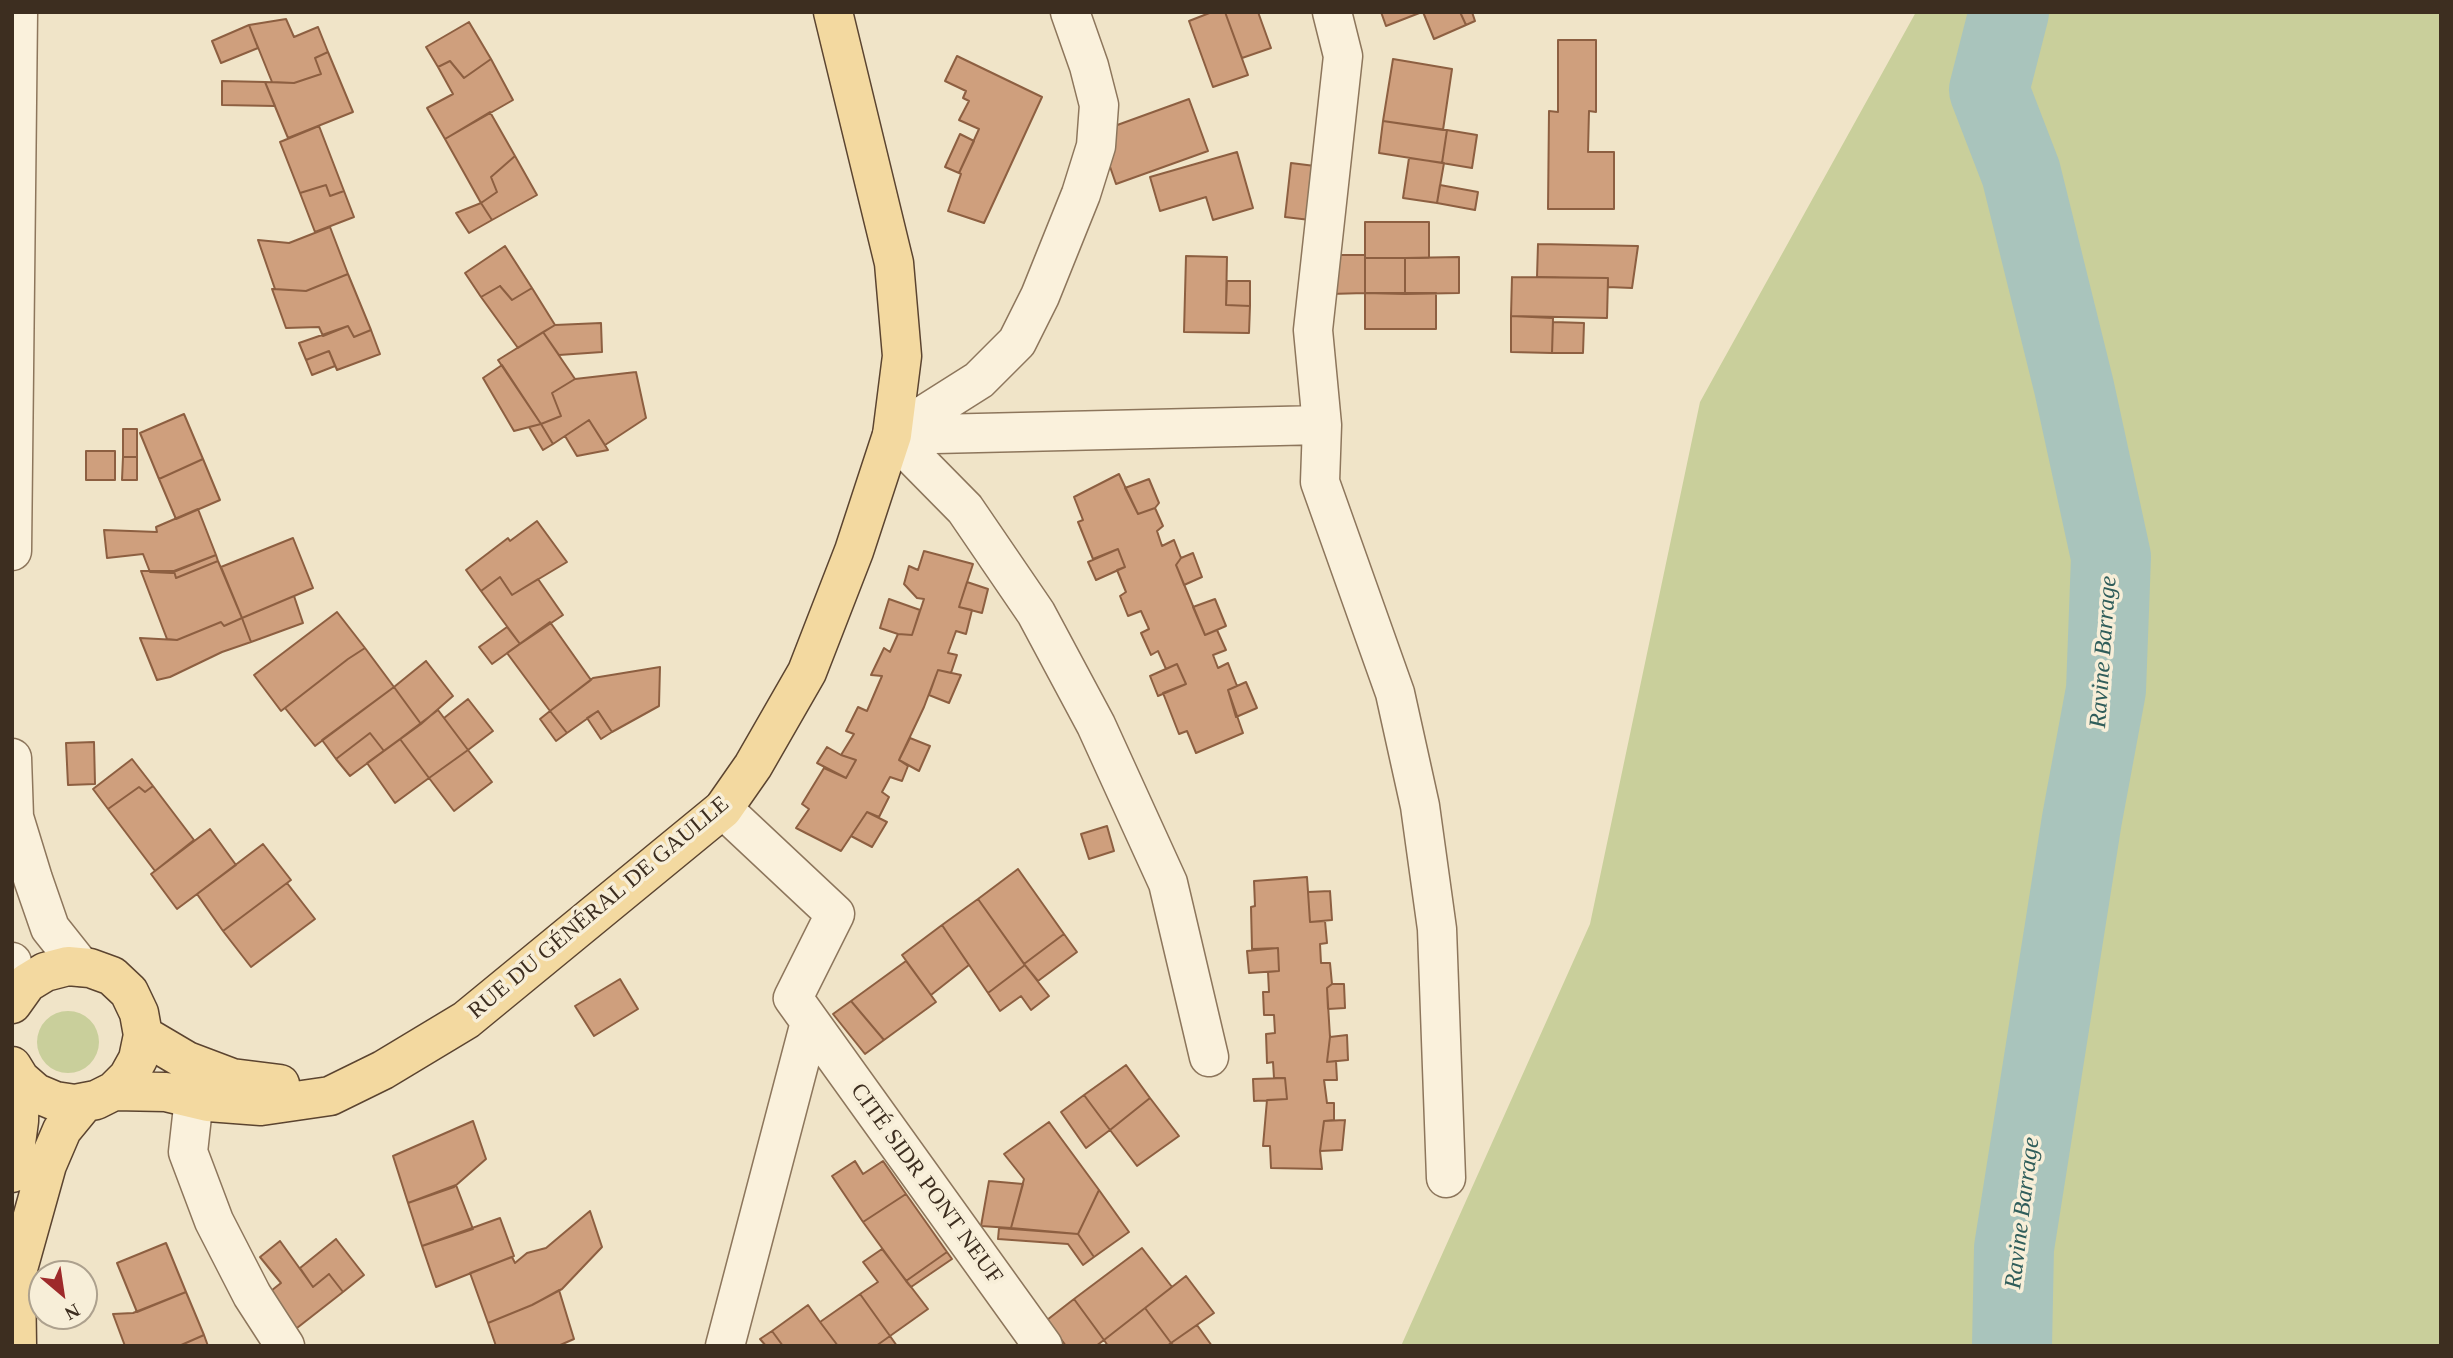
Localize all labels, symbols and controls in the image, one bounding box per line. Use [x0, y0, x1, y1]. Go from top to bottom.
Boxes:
water label: Ravine Barrage [2084, 575, 2124, 729]
street label: RUE DU GÉNÉRAL DE GAULLE [463, 791, 735, 1025]
street label: CITÉ SIDR PONT NEUF [844, 1078, 1008, 1290]
water label: Ravine Barrage [1999, 1136, 2047, 1290]
north arrow [28, 1260, 98, 1330]
text: N [61, 1300, 84, 1325]

